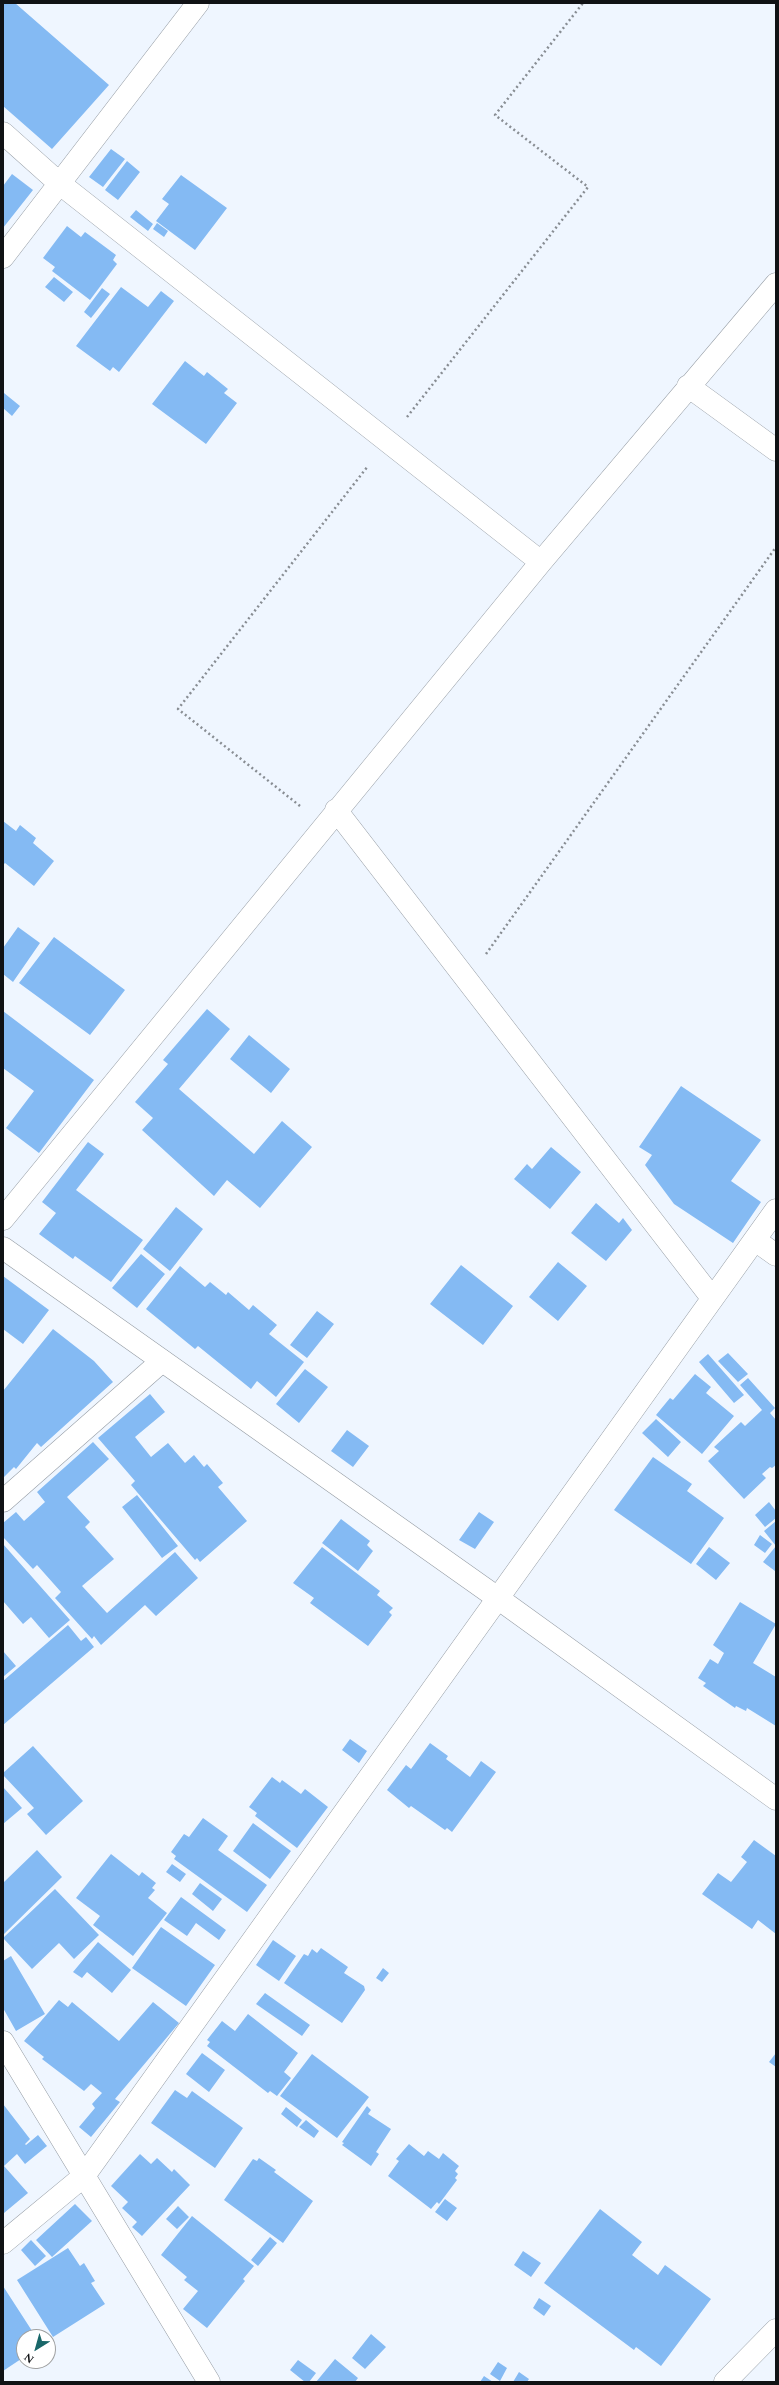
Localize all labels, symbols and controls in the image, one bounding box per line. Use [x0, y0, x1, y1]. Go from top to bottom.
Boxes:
north arrow [16, 2329, 56, 2369]
text: N [20, 2349, 38, 2368]

